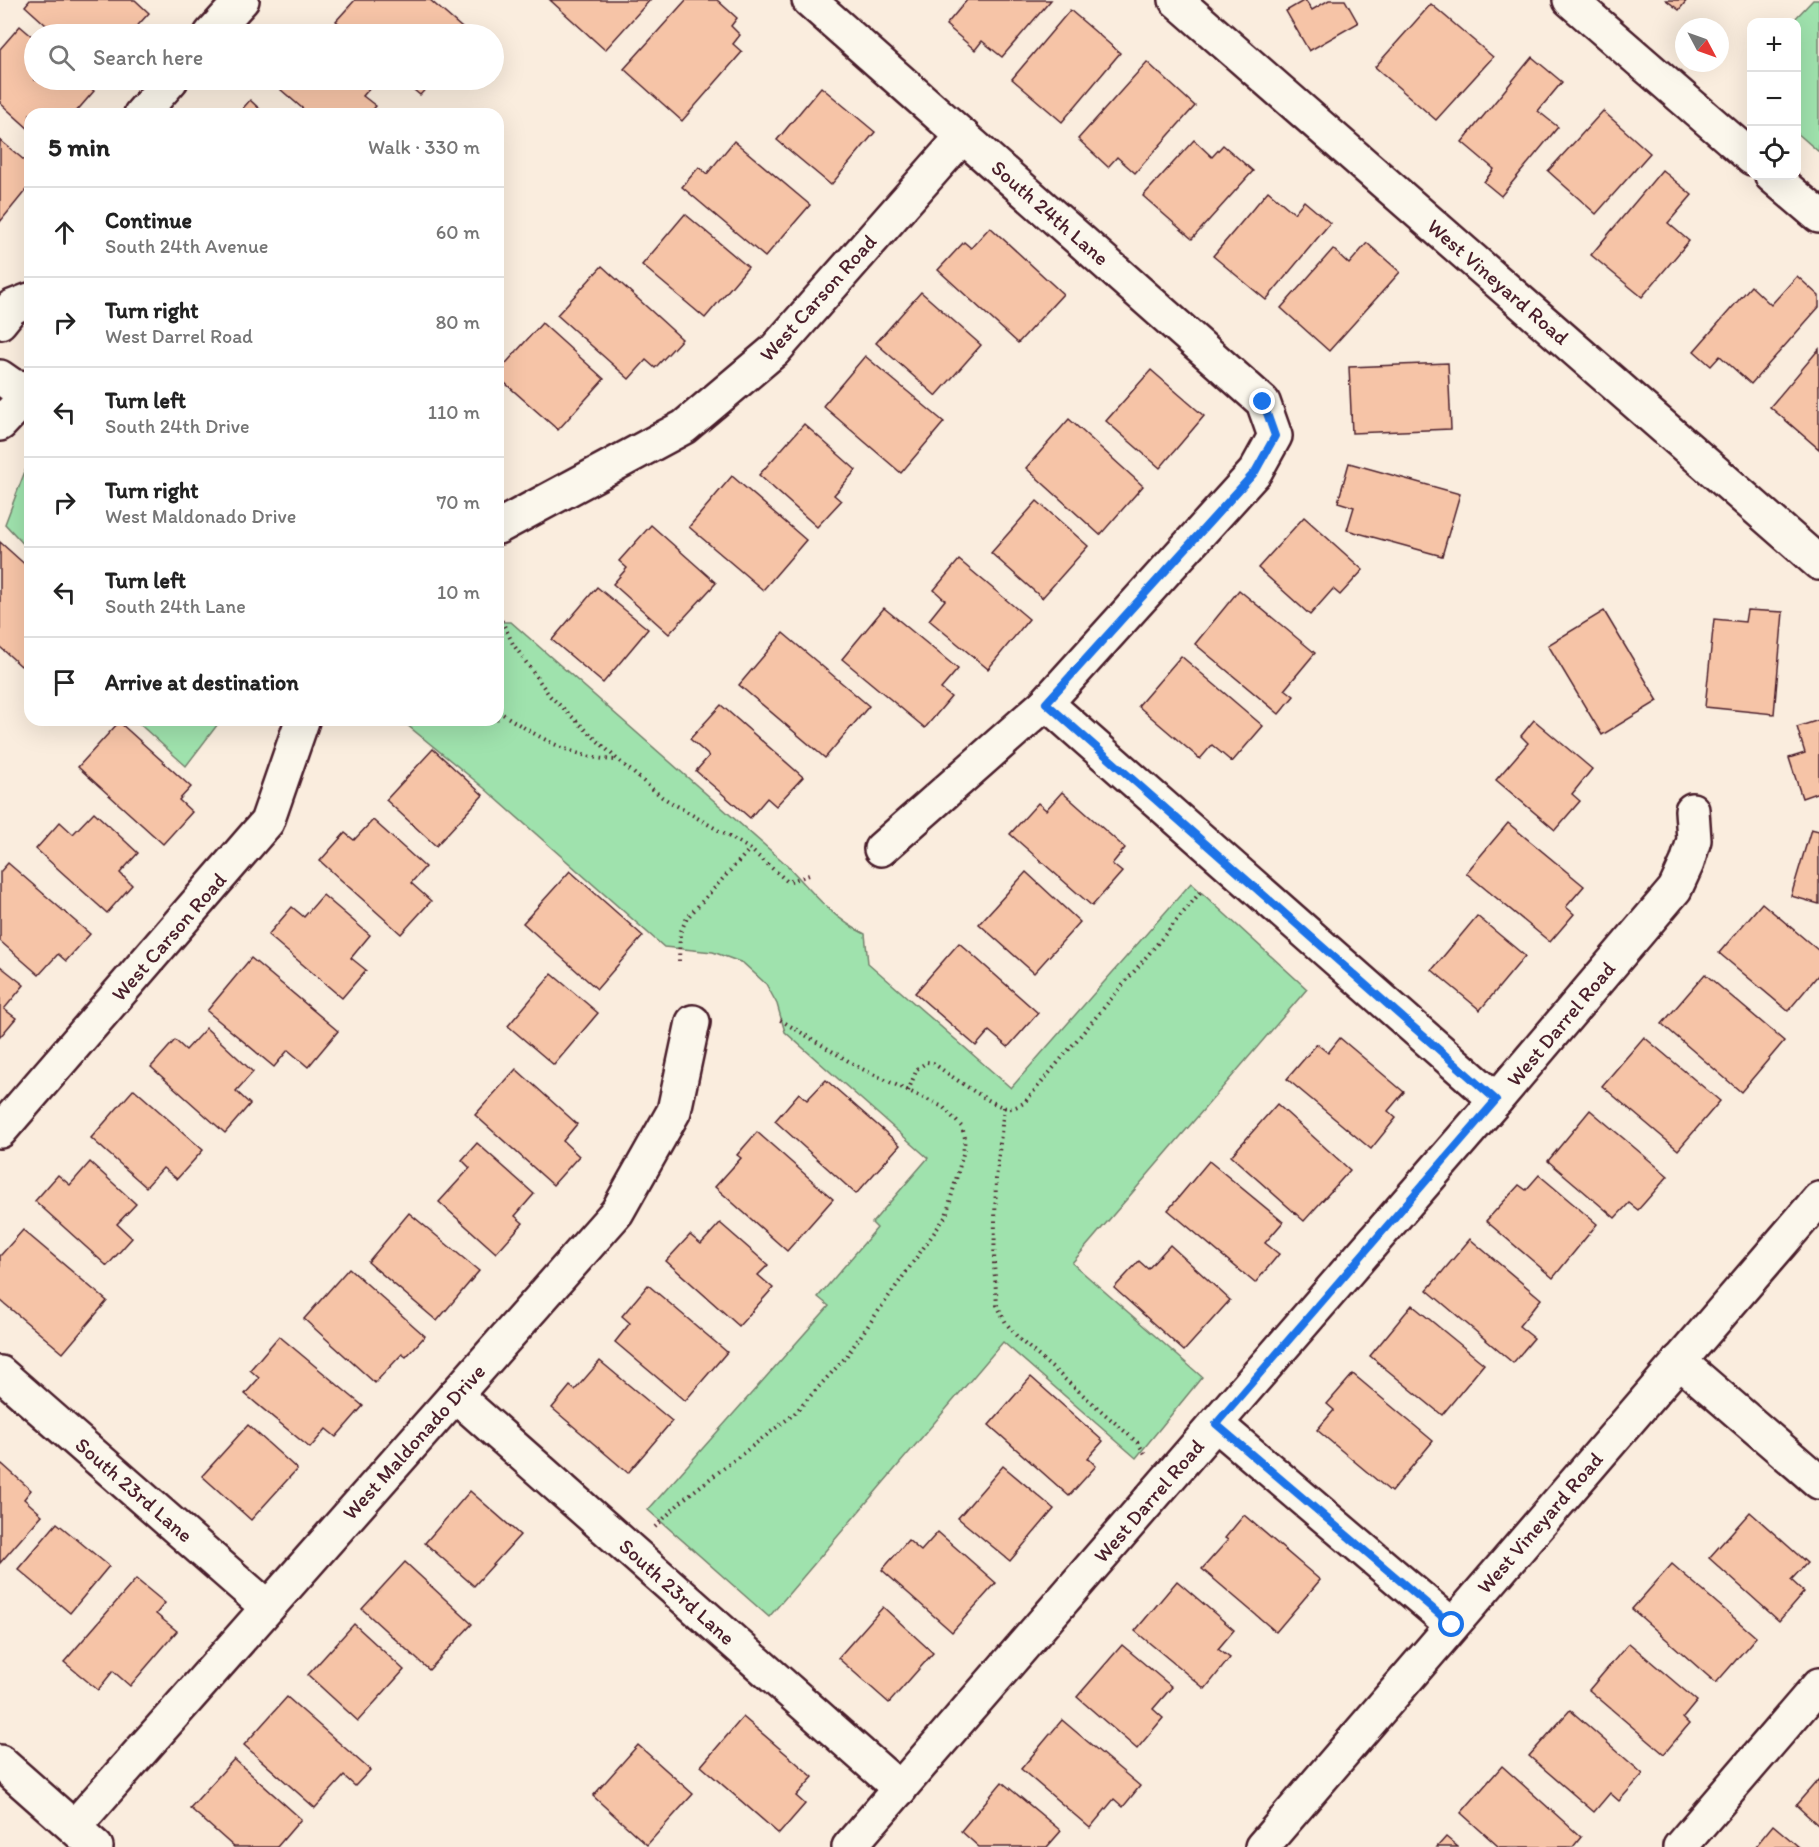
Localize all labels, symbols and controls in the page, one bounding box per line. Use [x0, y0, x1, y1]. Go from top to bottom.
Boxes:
north arrow [1675, 18, 1729, 72]
map controls [1747, 18, 1801, 180]
button: + [1747, 18, 1801, 72]
search box [24, 24, 504, 90]
icon: search [45, 41, 78, 74]
text: Search here [93, 44, 203, 71]
button: − [1747, 72, 1801, 126]
button: locate [1747, 126, 1801, 180]
text: 5 min [48, 131, 110, 163]
text: Walk · 330 m [368, 135, 480, 159]
street label: South 24th Lane [986, 155, 1114, 271]
text: Continue [105, 207, 192, 234]
street label: West Vineyard Road [1422, 213, 1575, 350]
icon: ahead [48, 216, 81, 249]
text: 60 m [436, 220, 480, 244]
street label: West Carson Road [754, 229, 882, 366]
text: South 24th Avenue [105, 234, 268, 258]
text: Turn right [105, 297, 199, 324]
icon: right [48, 306, 81, 339]
text: 80 m [435, 310, 480, 334]
text: West Darrel Road [105, 324, 253, 348]
text: Turn left [105, 387, 186, 414]
route end [1249, 388, 1275, 414]
icon: left [48, 396, 81, 429]
text: 110 m [428, 400, 480, 424]
text: South 24th Drive [105, 414, 250, 438]
text: Turn right [105, 477, 199, 504]
icon: right [48, 486, 81, 519]
text: 70 m [436, 490, 480, 514]
text: West Maldonado Drive [105, 504, 296, 528]
text: Turn left [105, 567, 186, 594]
icon: left [48, 576, 81, 609]
text: 10 m [437, 580, 480, 604]
text: South 24th Lane [105, 594, 246, 618]
icon: arrive [48, 666, 81, 699]
text: Arrive at destination [105, 669, 299, 696]
street label: West Carson Road [106, 867, 232, 1006]
street label: West Darrel Road [1501, 956, 1620, 1091]
street label: West Maldonado Drive [337, 1359, 490, 1525]
street label: South 23rd Lane [71, 1432, 198, 1547]
street label: West Darrel Road [1088, 1433, 1209, 1567]
street label: West Vineyard Road [1471, 1446, 1608, 1599]
street label: South 23rd Lane [614, 1533, 740, 1650]
route start [1438, 1611, 1464, 1637]

